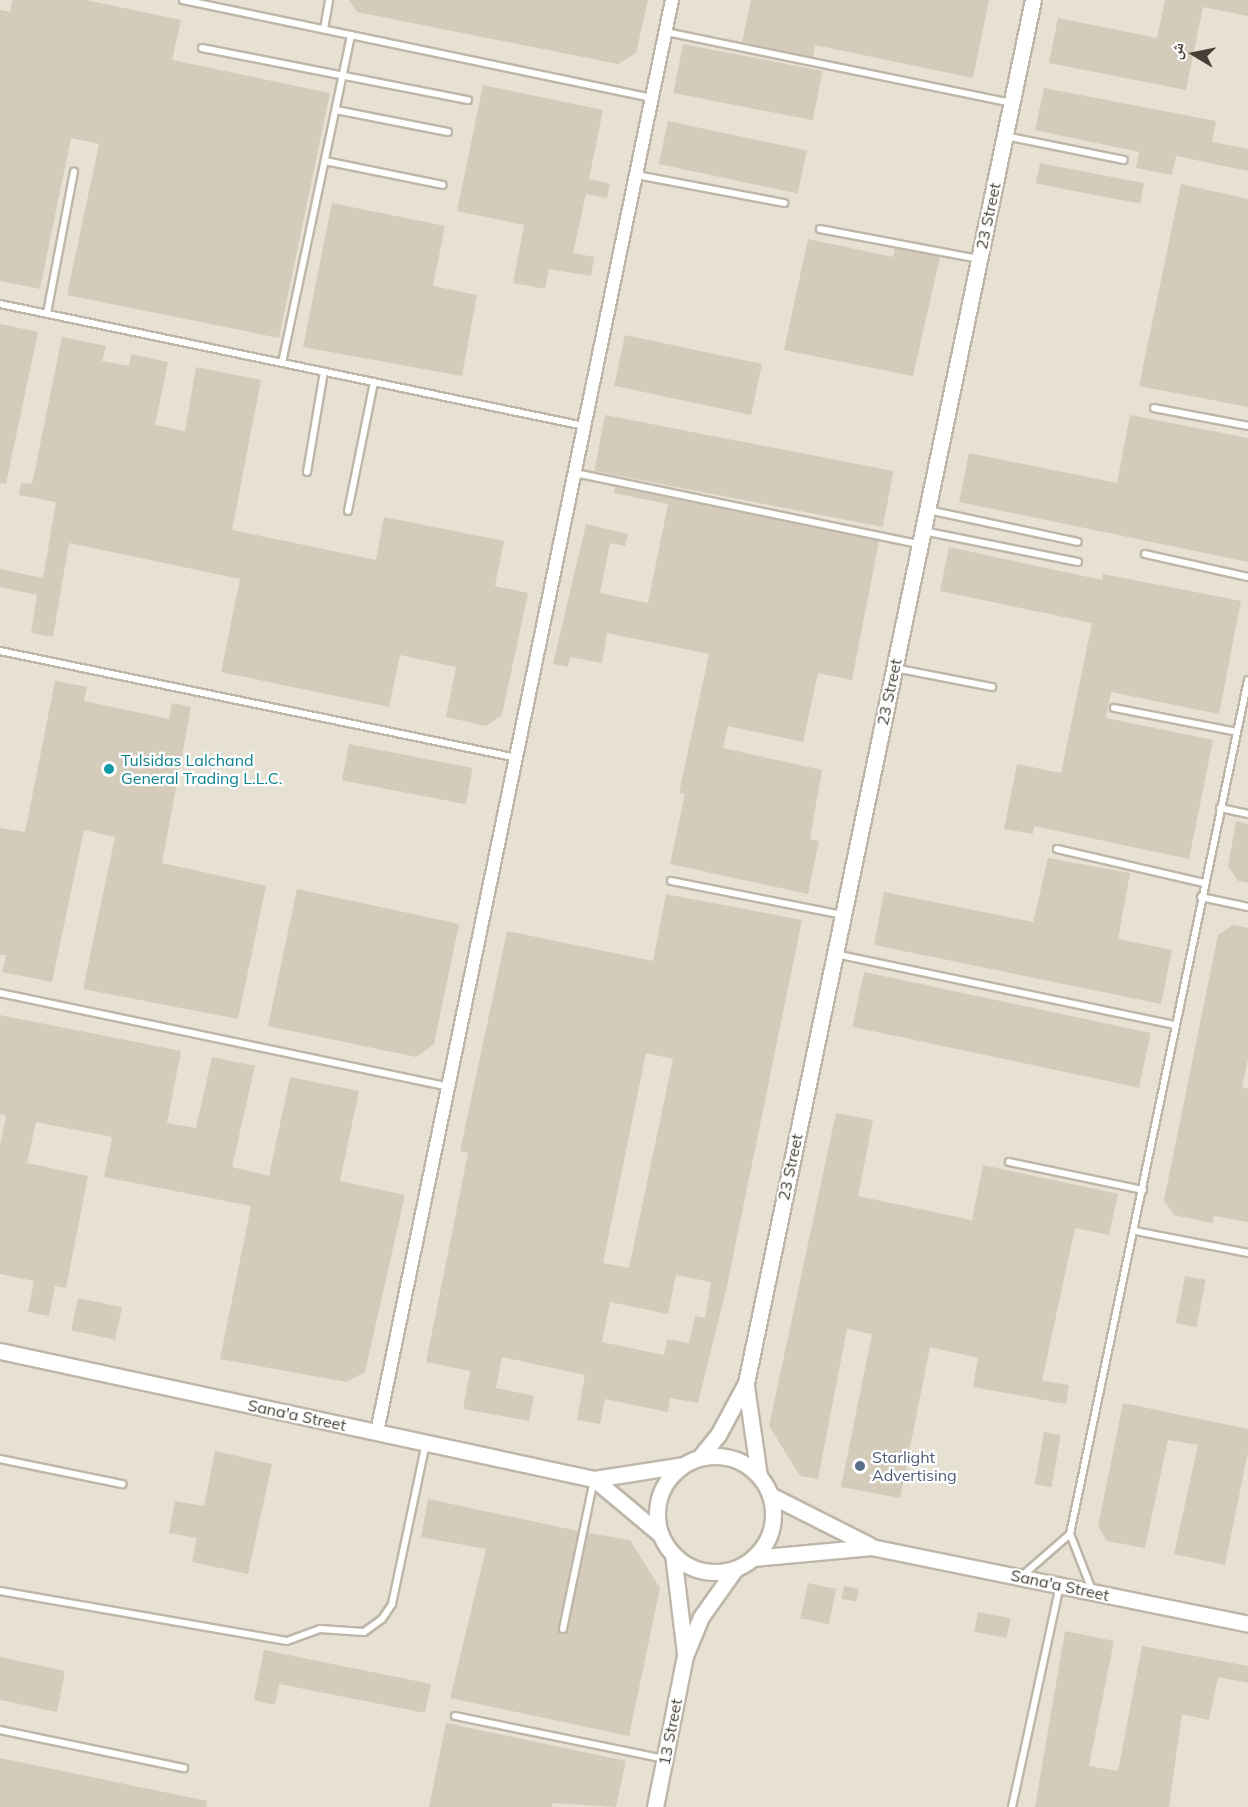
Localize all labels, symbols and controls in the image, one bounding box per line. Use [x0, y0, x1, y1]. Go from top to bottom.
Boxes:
north arrow [1164, 24, 1224, 84]
text: ش [1165, 41, 1188, 61]
street label: 23 Street [972, 181, 1004, 251]
street label: 23 Street [873, 657, 905, 727]
place label: Tulsidas Lalchand General Trading L.L.C. [121, 750, 282, 788]
marker: Tulsidas Lalchand General Trading L.L.C. [102, 762, 116, 776]
street label: 23 Street [774, 1132, 806, 1202]
street label: Sana'a Street [246, 1395, 348, 1435]
place label: Starlight Advertising [872, 1447, 957, 1485]
marker: Starlight Advertising [853, 1459, 867, 1473]
street label: Sana'a Street [1009, 1565, 1111, 1605]
street label: 13 Street [654, 1697, 686, 1767]

